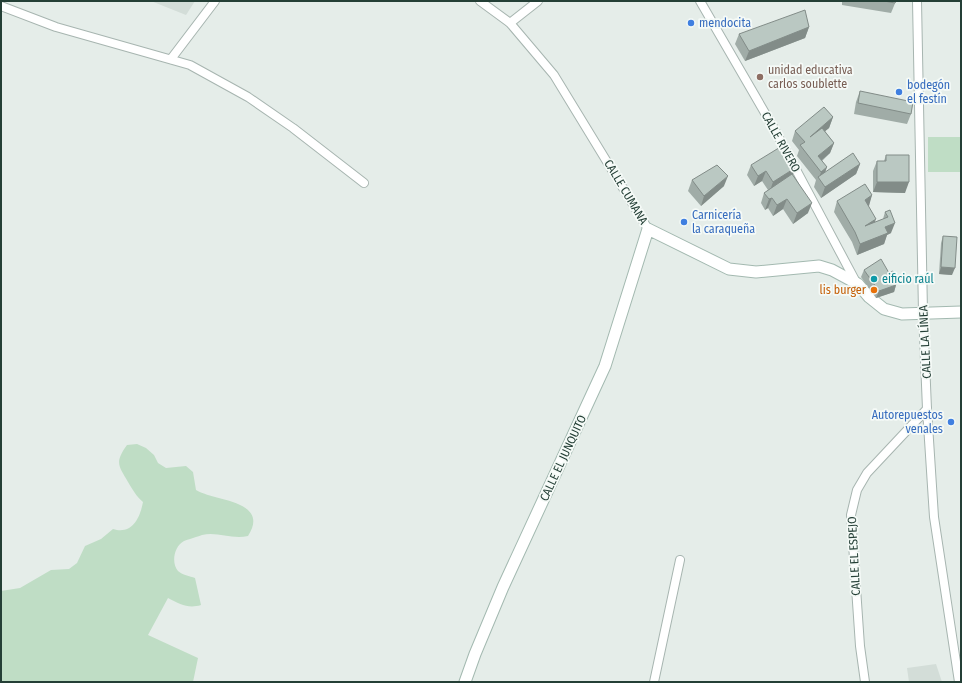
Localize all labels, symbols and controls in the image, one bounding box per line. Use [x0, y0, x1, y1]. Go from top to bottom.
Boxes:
place label: mendocita [699, 16, 751, 30]
marker: mendocita [686, 18, 696, 28]
place label: unidad educativa carlos soublette [768, 63, 853, 91]
marker: unidad educativa carlos soublette [755, 72, 765, 82]
place label: bodegón el festín [907, 78, 950, 106]
marker: bodegón el festín [894, 87, 904, 97]
street label: CALLE RIVERO [759, 109, 803, 175]
street label: CALLE CUMANA [601, 157, 651, 227]
place label: Carnicería la caraqueña [692, 208, 755, 236]
marker: Carnicería la caraqueña [679, 217, 689, 227]
place label: eificio raúl [882, 272, 934, 286]
marker: eificio raúl [869, 274, 879, 284]
place label: lis burger [820, 283, 867, 297]
marker: lis burger [869, 285, 879, 295]
street label: CALLE LA LÍNEA [915, 304, 934, 379]
place label: Autorepuestos venales [872, 408, 943, 436]
street label: CALLE EL JUNQUITO [537, 413, 589, 503]
marker: Autorepuestos venales [946, 417, 956, 427]
street label: CALLE EL ESPEJO [845, 516, 863, 596]

